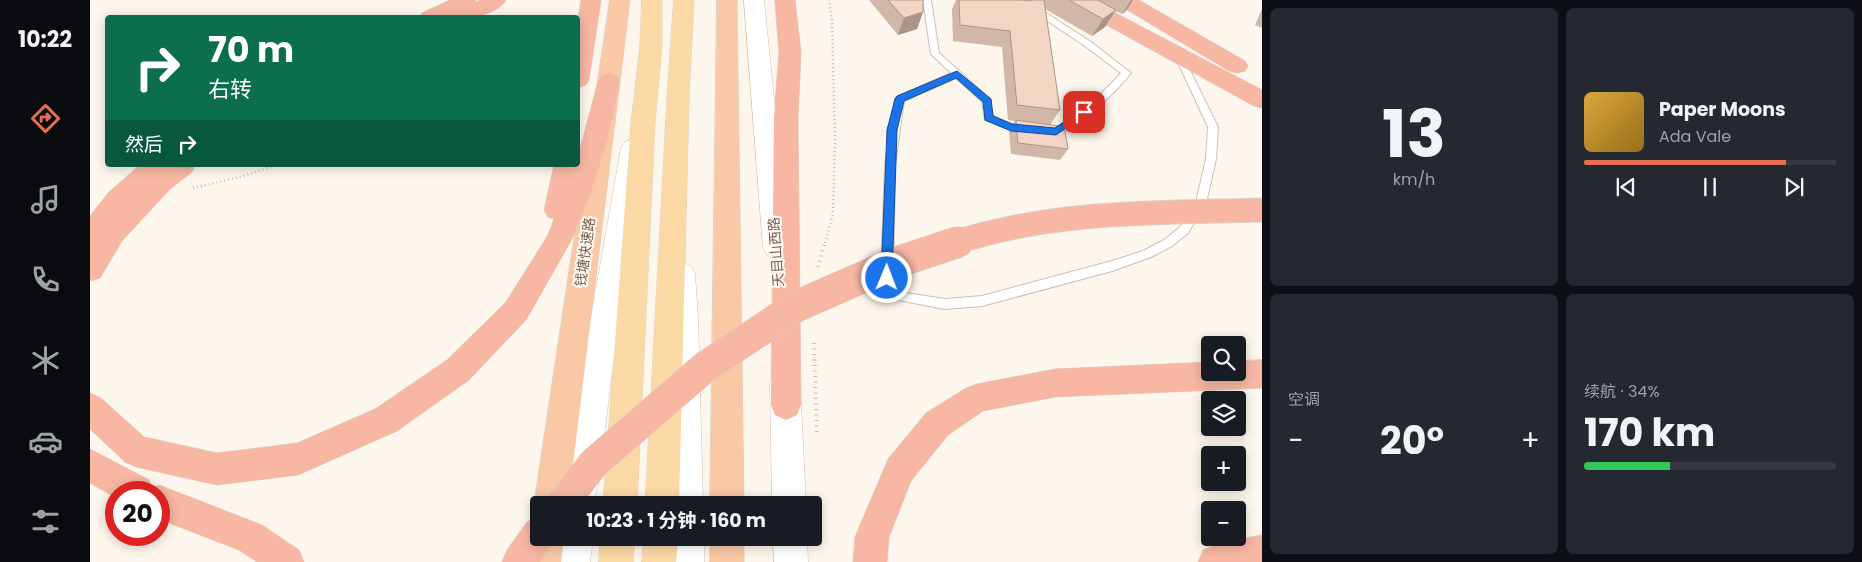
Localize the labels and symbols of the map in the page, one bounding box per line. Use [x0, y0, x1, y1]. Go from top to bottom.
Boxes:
pin [1063, 91, 1105, 133]
street label: 钱塘快速路 [570, 216, 600, 288]
street label: 天目山西路 [764, 216, 788, 288]
position arrow [860, 251, 912, 303]
speed limit sign: 20 [105, 481, 170, 546]

